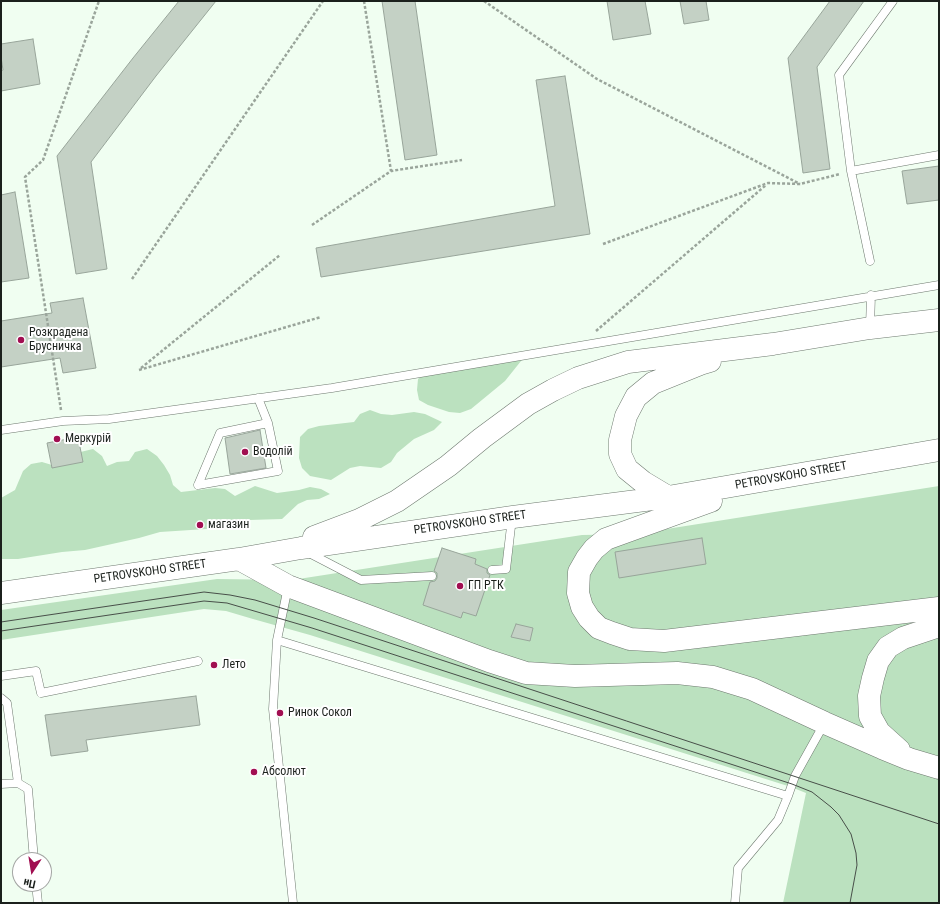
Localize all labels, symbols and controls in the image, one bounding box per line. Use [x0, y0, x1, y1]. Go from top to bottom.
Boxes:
place label: Розкрадена Брусничка [29, 326, 88, 354]
marker: Розкрадена Брусничка [16, 335, 26, 345]
place label: Меркурій [65, 432, 111, 446]
marker: Меркурій [52, 434, 62, 444]
place label: Водолій [253, 445, 293, 459]
marker: Водолій [240, 447, 250, 457]
street label: PETROVSKOHO STREET [734, 459, 848, 493]
street label: PETROVSKOHO STREET [413, 508, 527, 538]
place label: магазин [208, 518, 249, 532]
marker: магазин [195, 520, 205, 530]
street label: PETROVSKOHO STREET [93, 557, 207, 587]
place label: ГП РТК [468, 579, 504, 593]
marker: ГП РТК [455, 581, 465, 591]
place label: Лето [222, 658, 246, 672]
marker: Лето [209, 660, 219, 670]
place label: Ринок Сокол [288, 706, 352, 720]
marker: Ринок Сокол [275, 708, 285, 718]
place label: Абсолют [262, 765, 306, 779]
marker: Абсолют [249, 767, 259, 777]
north arrow [12, 852, 52, 892]
text: Пн [22, 876, 37, 891]

